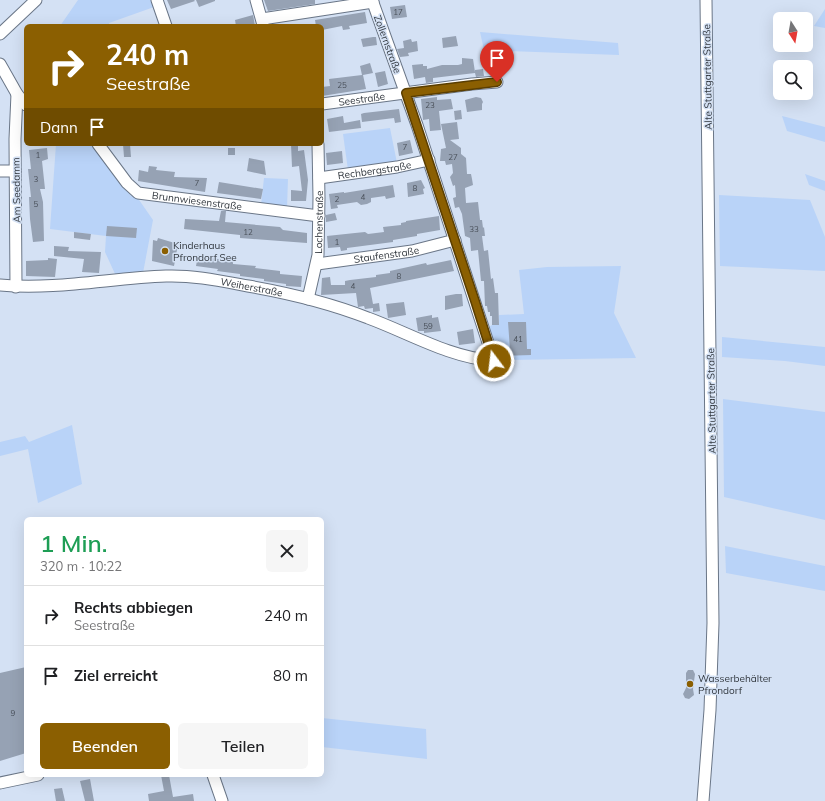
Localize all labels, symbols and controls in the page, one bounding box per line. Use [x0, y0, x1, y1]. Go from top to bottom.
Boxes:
house number: 17 [393, 7, 403, 17]
north arrow [773, 12, 813, 52]
map controls [773, 12, 813, 100]
street label: Zollernstraße [371, 13, 404, 75]
street label: Alte Stuttgarter Straße [700, 24, 715, 130]
text: 240 m [106, 37, 189, 72]
icon: right [40, 40, 92, 92]
pin [480, 41, 514, 82]
icon: arrive [486, 47, 508, 69]
button: search [773, 60, 813, 100]
text: Seestraße [106, 72, 190, 95]
house number: 25 [337, 80, 347, 90]
street label: Seestraße [338, 90, 386, 109]
house number: 23 [425, 100, 435, 110]
icon: arrive [86, 116, 108, 138]
text: Dann [40, 118, 78, 137]
house number: 7 [403, 142, 408, 152]
house number: 1 [36, 150, 41, 160]
house number: 27 [448, 152, 458, 162]
street label: Am Seedamm [9, 157, 24, 223]
street label: Rechbergstraße [337, 158, 412, 182]
house number: 3 [34, 174, 39, 184]
house number: 7 [195, 178, 200, 188]
house number: 8 [413, 183, 418, 193]
street label: Brunnwiesenstraße [151, 189, 243, 213]
street label: Lochenstraße [312, 190, 326, 254]
house number: 4 [361, 192, 366, 202]
house number: 2 [335, 194, 340, 204]
house number: 5 [34, 199, 39, 209]
house number: 33 [469, 224, 479, 234]
house number: 12 [243, 227, 253, 237]
house number: 1 [335, 237, 340, 247]
place label: Kinderhaus Pfrondorf See [173, 239, 237, 264]
street label: Staufenstraße [353, 243, 421, 266]
marker: Kinderhaus Pfrondorf See [160, 246, 170, 256]
house number: 8 [397, 271, 402, 281]
street label: Weiherstraße [219, 275, 284, 300]
house number: 4 [351, 281, 356, 291]
house number: 59 [423, 321, 433, 331]
house number: 41 [513, 334, 523, 344]
position arrow [473, 340, 515, 382]
street label: Alte Stuttgarter Straße [704, 348, 719, 454]
text: 1 Min. [40, 528, 107, 558]
button: close [266, 530, 308, 572]
text: 320 m · 10:22 [40, 558, 122, 574]
text: Rechts abbiegen [74, 598, 193, 617]
icon: right [40, 605, 62, 627]
text: 240 m [264, 606, 308, 625]
text: Seestraße [74, 617, 135, 633]
icon: arrive [40, 665, 62, 687]
text: Ziel erreicht [74, 666, 158, 685]
text: 80 m [273, 666, 308, 685]
place label: Wasserbehälter Pfrondorf [698, 672, 772, 697]
marker: Wasserbehälter Pfrondorf [685, 679, 695, 689]
house number: 9 [11, 708, 16, 718]
button: Beenden [40, 723, 170, 769]
button: Teilen [178, 723, 308, 769]

